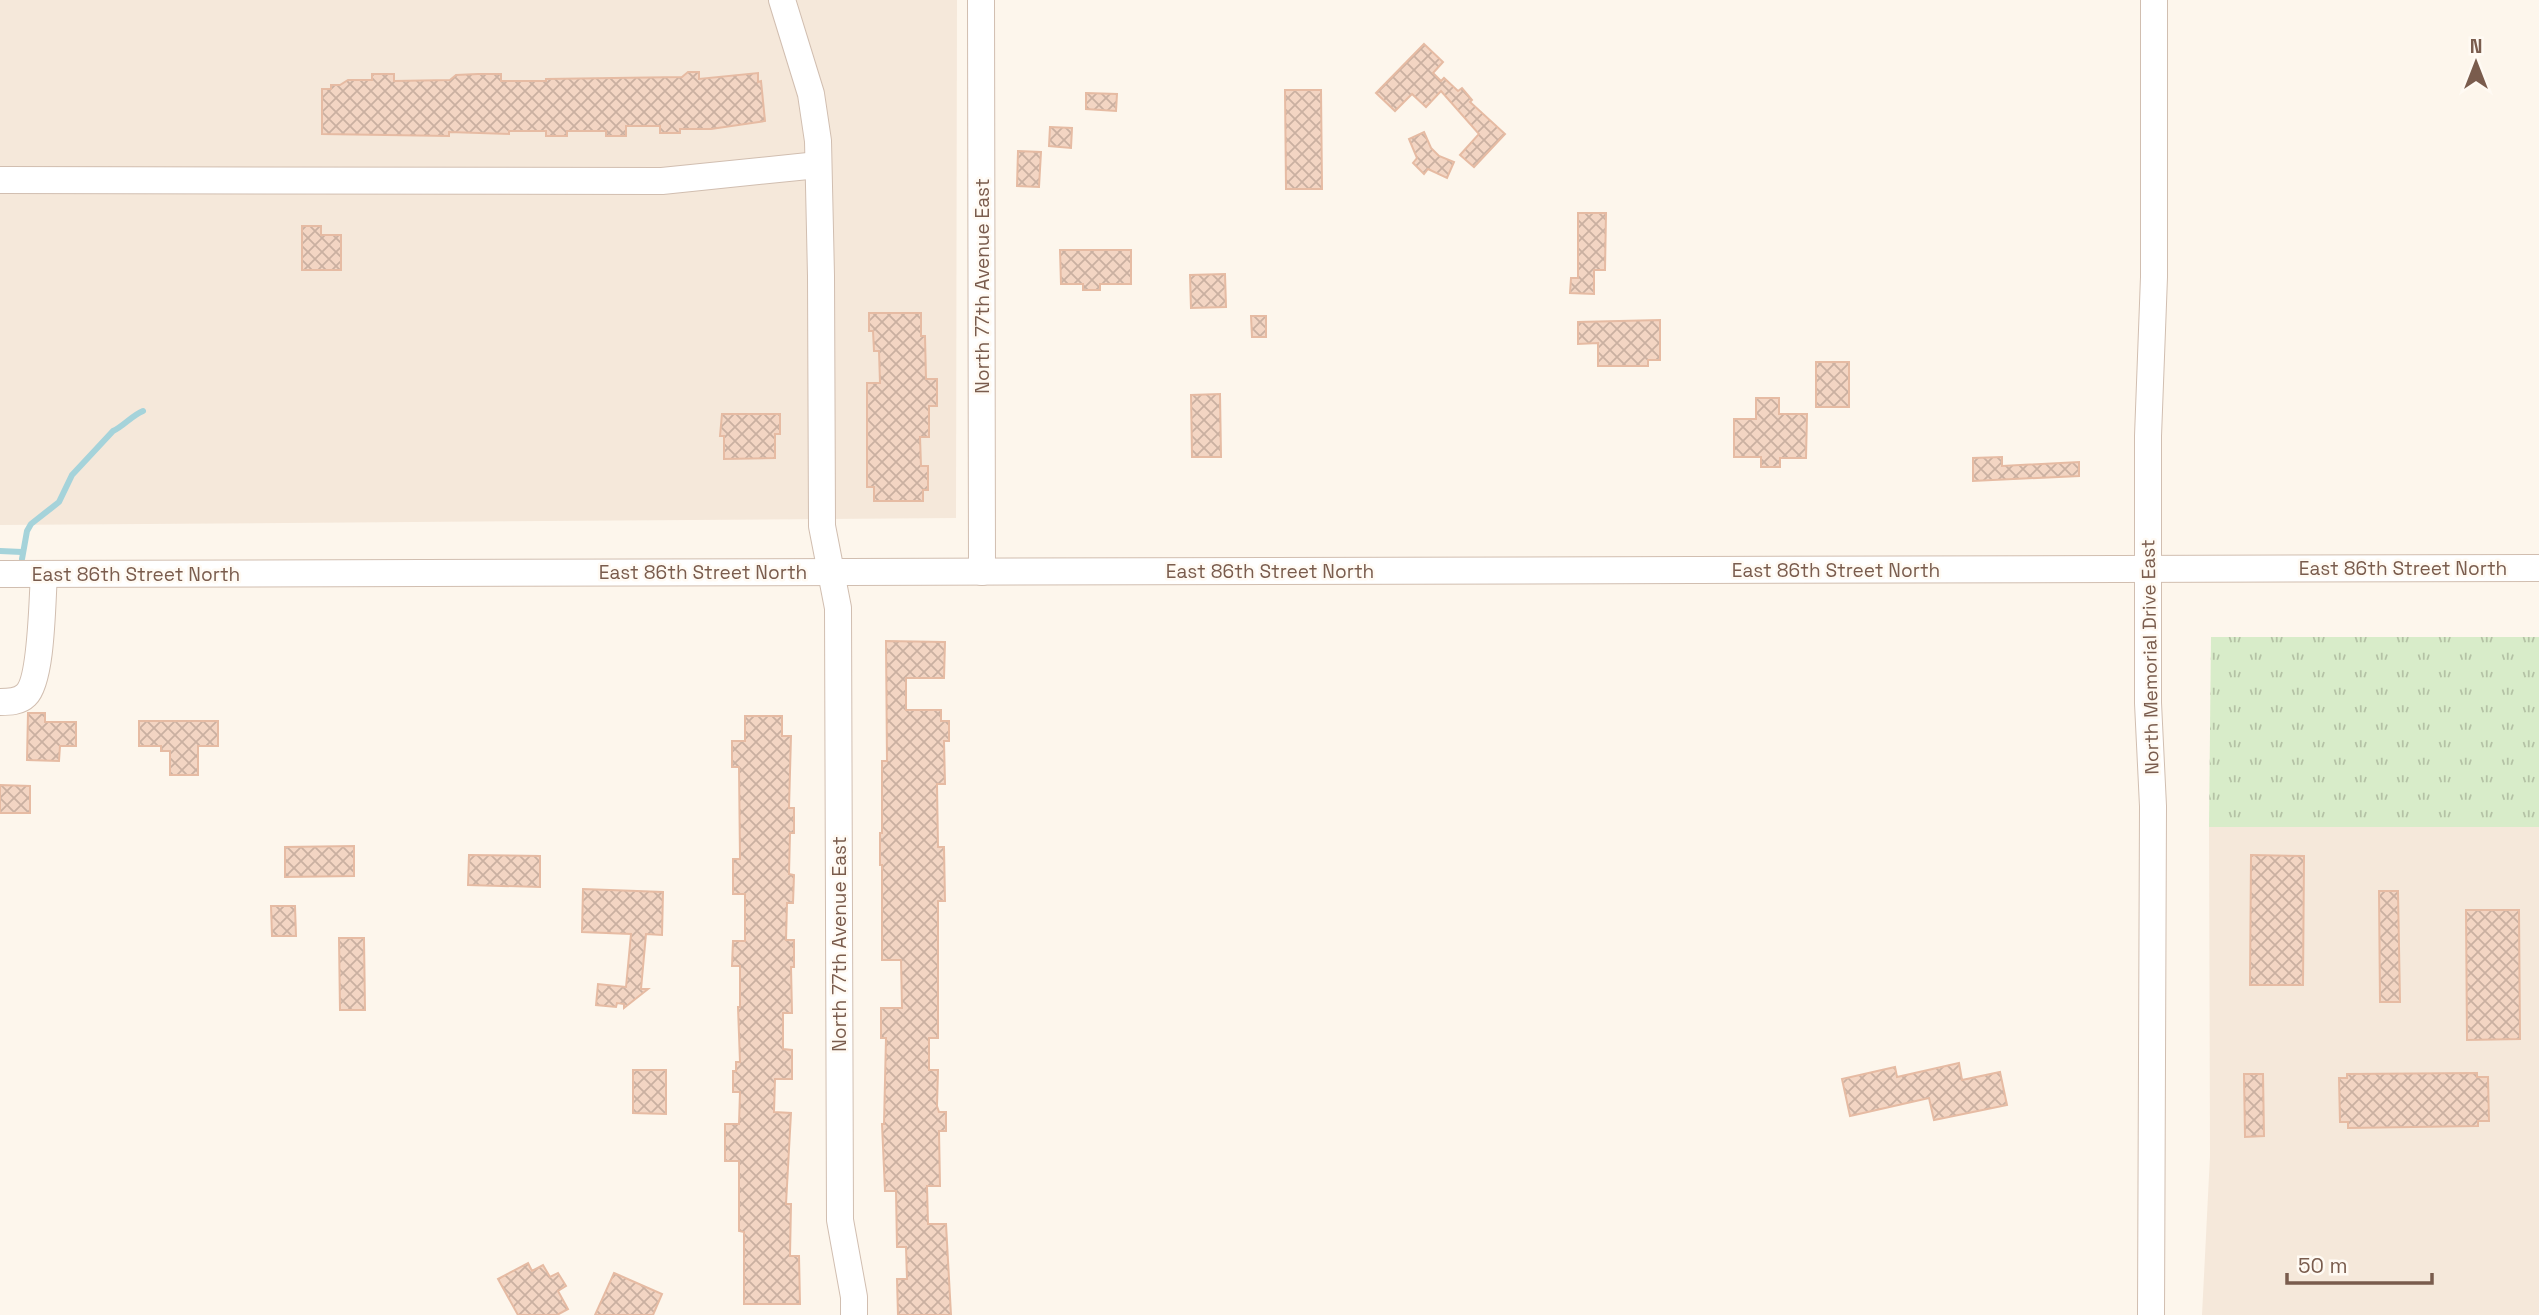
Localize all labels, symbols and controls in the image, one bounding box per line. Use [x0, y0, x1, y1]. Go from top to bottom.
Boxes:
north arrow [2441, 28, 2511, 98]
text: N [2470, 34, 2482, 59]
street label: North 77th Avenue East [970, 178, 995, 394]
street label: North Memorial Drive East [2135, 539, 2165, 775]
street label: East 86th Street North [2299, 556, 2507, 581]
street label: East 86th Street North [1732, 558, 1940, 583]
street label: East 86th Street North [1166, 559, 1374, 584]
street label: East 86th Street North [599, 560, 807, 585]
street label: East 86th Street North [32, 562, 240, 587]
street label: North 77th Avenue East [827, 836, 852, 1052]
scale bar [2287, 1242, 2432, 1286]
text: 50 m [2298, 1252, 2348, 1279]

